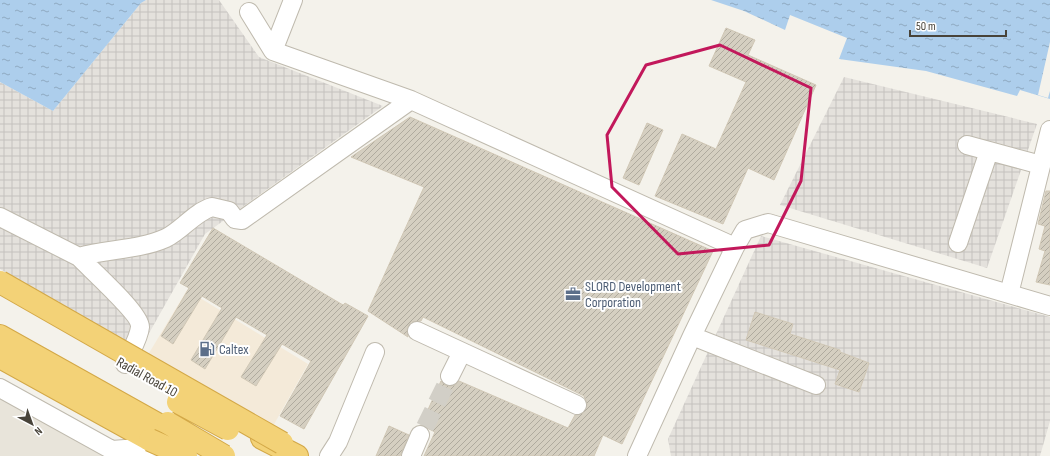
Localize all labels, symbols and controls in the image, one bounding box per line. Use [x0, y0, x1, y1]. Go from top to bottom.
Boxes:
scale bar [910, 12, 1006, 38]
text: 50 m [916, 19, 936, 34]
place label: SLORD Development Corporation [585, 278, 681, 311]
office icon: SLORD Development Corporation [564, 285, 582, 303]
fuel station icon: Caltex [198, 340, 216, 358]
place label: Caltex [219, 341, 249, 358]
street label: Radial Road 10 [114, 353, 180, 401]
north arrow [12, 404, 52, 444]
text: N [32, 424, 45, 438]

